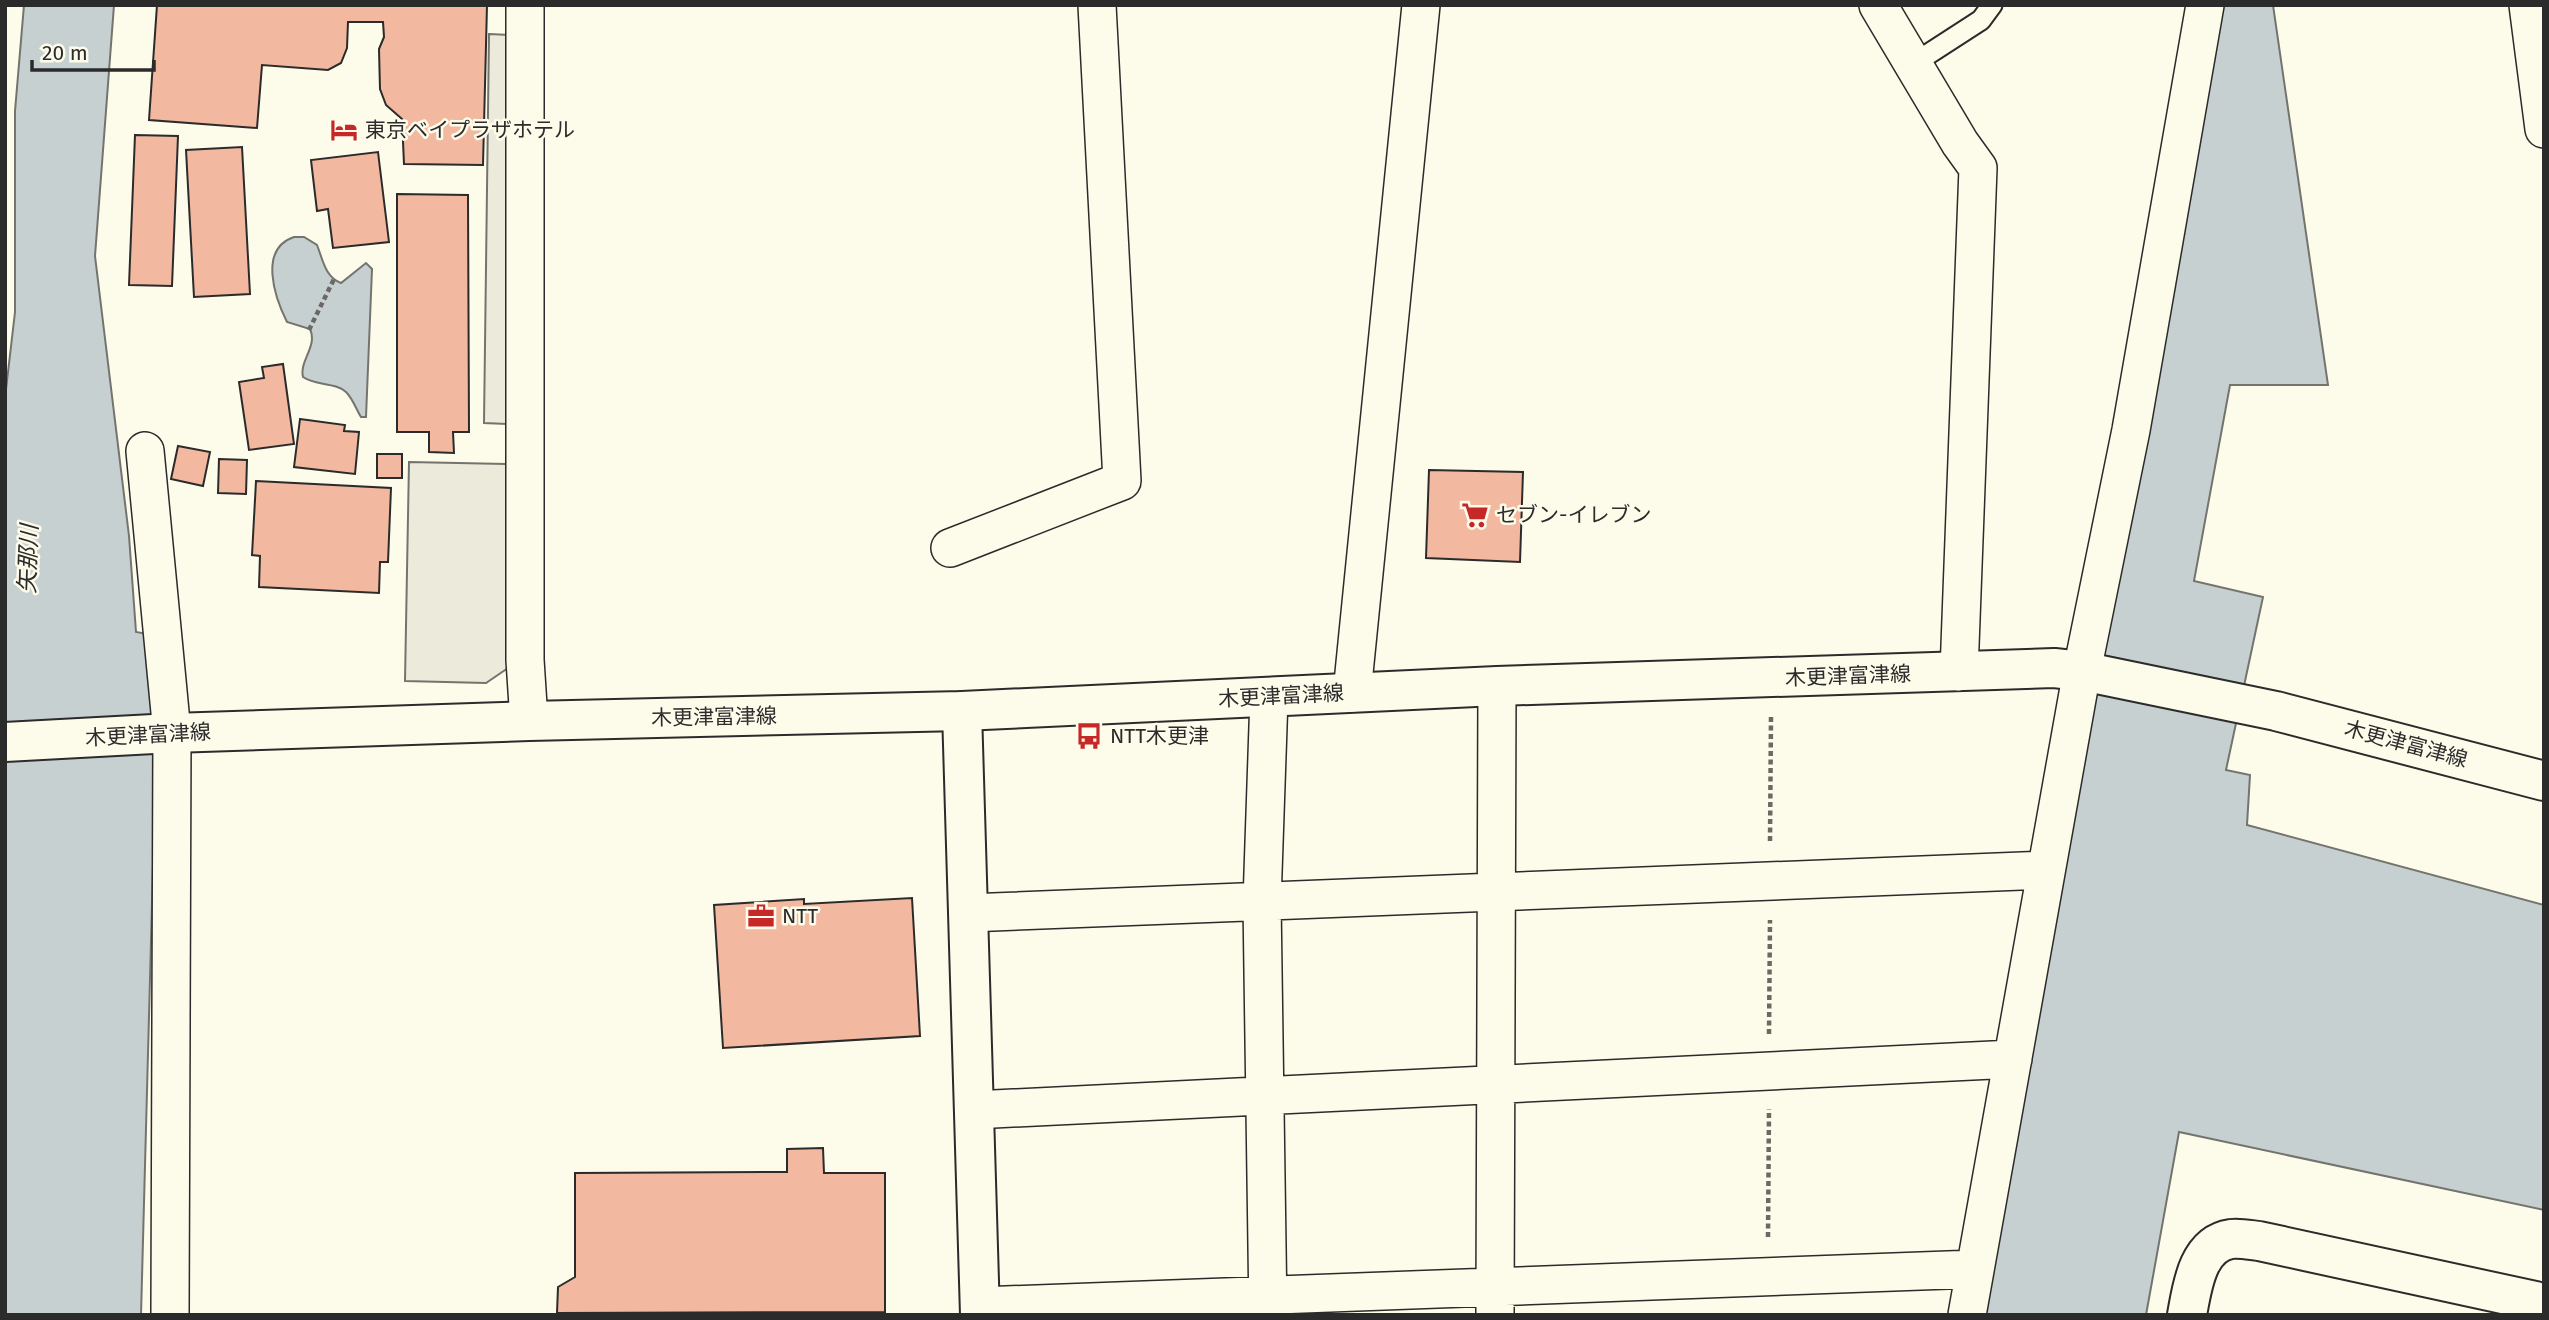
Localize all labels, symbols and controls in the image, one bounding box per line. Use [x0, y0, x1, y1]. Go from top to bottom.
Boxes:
scale bar [32, 28, 154, 72]
text: 20 m [42, 40, 88, 66]
hotel icon: 東京ベイプラザホテル [329, 115, 359, 145]
place label: 東京ベイプラザホテル [365, 117, 575, 143]
supermarket icon: セブン-イレブン [1460, 500, 1490, 530]
place label: セブン-イレブン [1496, 502, 1651, 528]
water label: 矢那川 [13, 521, 43, 594]
street label: 木更津富津線 [1785, 661, 1911, 691]
street label: 木更津富津線 [1217, 680, 1345, 712]
street label: 木更津富津線 [651, 703, 777, 731]
street label: 木更津富津線 [2342, 715, 2470, 773]
street label: 木更津富津線 [84, 719, 212, 751]
bus stop icon: NTT木更津 [1074, 721, 1104, 751]
place label: NTT木更津 [1110, 723, 1209, 749]
office icon: NTT [746, 901, 776, 931]
place label: NTT [782, 903, 818, 929]

